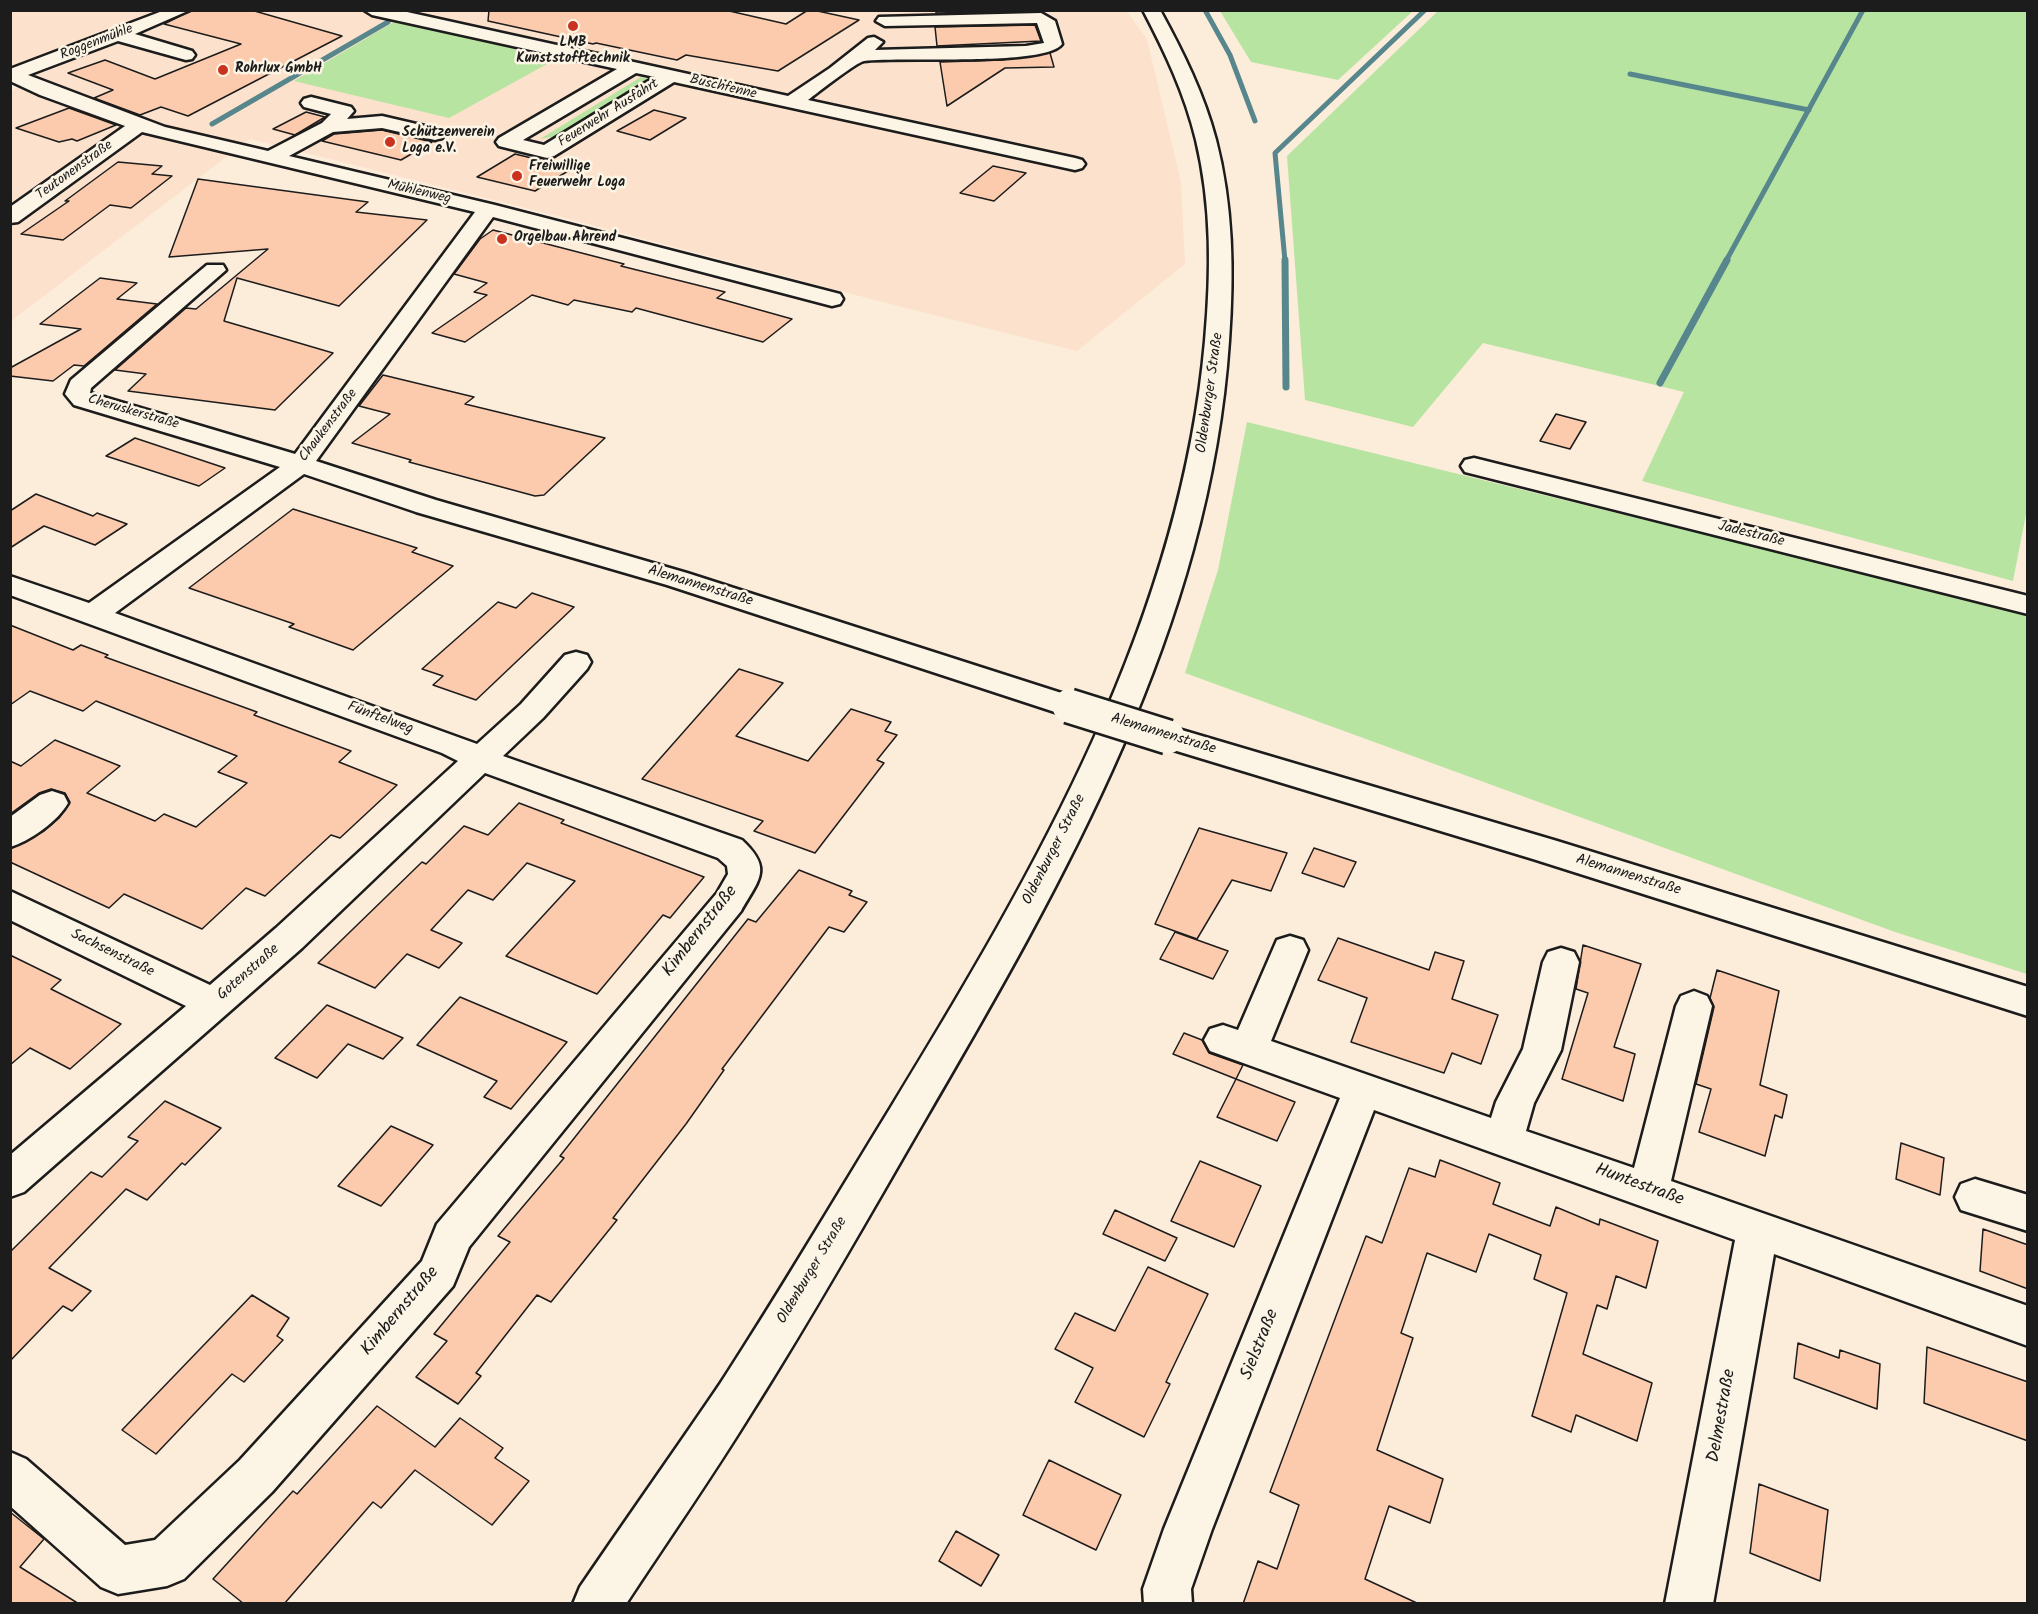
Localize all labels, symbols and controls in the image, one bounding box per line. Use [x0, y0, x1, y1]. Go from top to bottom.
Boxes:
marker: LMB Kunststofftechnik [566, 19, 580, 33]
street label: Roggenmühle [58, 21, 136, 65]
place label: LMB Kunststofftechnik [516, 36, 630, 68]
place label: Rohrlux GmbH [235, 62, 322, 78]
marker: Rohrlux GmbH [216, 63, 230, 77]
street label: Buschfenne [688, 72, 758, 104]
street label: Feuerwehr Ausfahrt [556, 76, 662, 152]
place label: Schützenverein Loga e.V. [402, 126, 495, 158]
marker: Schützenverein Loga e.V. [383, 135, 397, 149]
street label: Teutonenstraße [33, 138, 117, 204]
place label: Freiwillige Feuerwehr Loga [529, 160, 625, 192]
marker: Freiwillige Feuerwehr Loga [510, 169, 524, 183]
street label: Mühlenweg [386, 178, 452, 208]
place label: Orgelbau Ahrend [514, 231, 616, 247]
marker: Orgelbau Ahrend [495, 232, 509, 246]
street label: Oldenburger Straße [1194, 332, 1228, 454]
street label: Chaukenstraße [296, 386, 362, 466]
street label: Cheruskerstraße [85, 392, 181, 434]
street label: Jadestraße [1716, 518, 1786, 552]
street label: Alemannenstraße [645, 562, 755, 612]
street label: Fünftelweg [345, 699, 415, 739]
street label: Alemannenstraße [1108, 710, 1218, 760]
street label: Oldenburger Straße [1019, 792, 1091, 908]
street label: Alemannenstraße [1573, 851, 1683, 901]
street label: Kimbernstraße [659, 882, 743, 982]
street label: Sachsenstraße [67, 926, 157, 982]
street label: Gotenstraße [214, 941, 284, 1005]
street label: Huntestraße [1592, 1160, 1686, 1212]
street label: Oldenburger Straße [774, 1214, 852, 1328]
street label: Kimbernstraße [357, 1263, 445, 1361]
street label: Sielstraße [1237, 1307, 1285, 1383]
street label: Delmestraße [1704, 1368, 1742, 1464]

